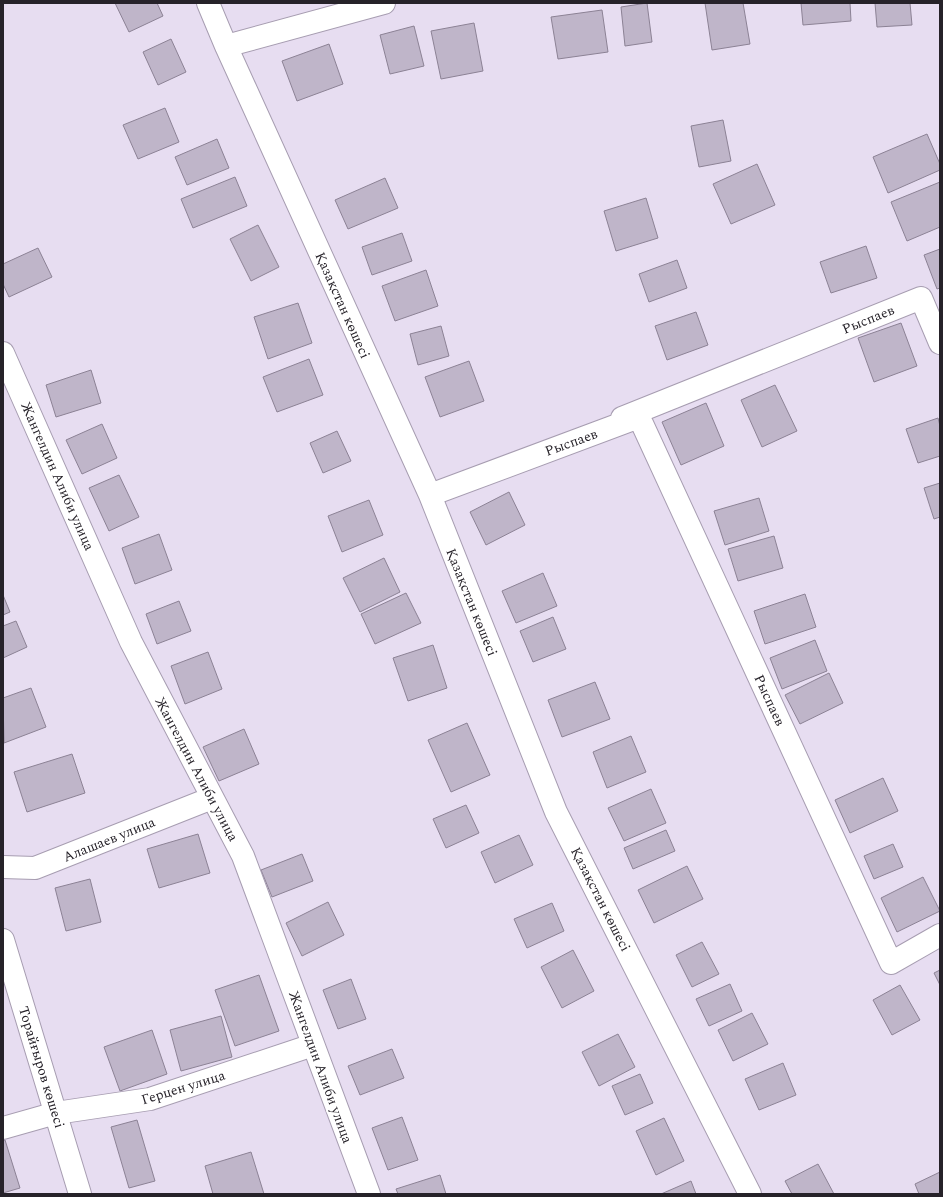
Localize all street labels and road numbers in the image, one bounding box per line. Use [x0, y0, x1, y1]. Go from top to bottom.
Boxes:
street label: Қазақстан көшесі [310, 249, 375, 362]
street label: Рыспаев [839, 299, 897, 339]
street label: Жангелдин Алиби улица [15, 398, 100, 554]
street label: Рыспаев [542, 423, 600, 462]
street label: Қазақстан көшесі [440, 545, 503, 659]
street label: Рыспаев [748, 671, 791, 729]
street label: Жангелдин Алиби улица [150, 693, 244, 845]
street label: Алашаев улица [60, 811, 159, 868]
street label: Қазақстан көшесі [565, 843, 636, 955]
street label: Жангелдин Алиби улица [283, 988, 358, 1147]
street label: Торайғыров көшесі [13, 1004, 70, 1131]
street label: Герцен улица [139, 1065, 228, 1110]

